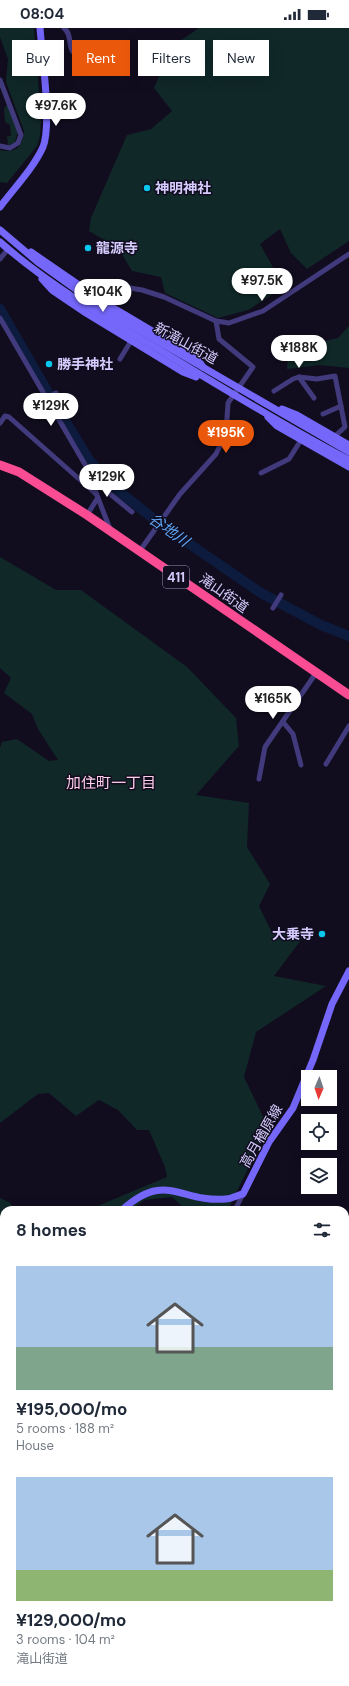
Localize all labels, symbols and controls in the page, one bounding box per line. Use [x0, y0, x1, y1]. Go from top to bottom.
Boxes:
text: 08:04 [20, 4, 64, 24]
chip: Buy [12, 40, 64, 76]
chip: Rent [72, 40, 130, 76]
chip: Filters [138, 40, 205, 76]
chip: New [213, 40, 269, 76]
pin: ¥97.6K [23, 93, 89, 127]
text: ¥97.6K [35, 97, 77, 114]
place label: 神明神社 [155, 179, 211, 197]
marker: 神明神社 [142, 183, 152, 193]
place label: 龍源寺 [96, 239, 138, 257]
marker: 龍源寺 [83, 243, 93, 253]
pin: ¥97.5K [229, 268, 295, 302]
text: ¥97.5K [241, 272, 283, 289]
pin: ¥104K [75, 279, 131, 313]
text: ¥104K [83, 283, 123, 300]
street label: 新滝山街道 [151, 318, 221, 368]
pin: ¥188K [271, 335, 327, 369]
text: ¥188K [280, 339, 318, 356]
place label: 勝手神社 [57, 355, 113, 373]
marker: 勝手神社 [44, 359, 54, 369]
pin: ¥129K [23, 393, 79, 427]
text: ¥129K [32, 397, 70, 414]
pin: ¥195K [198, 420, 254, 454]
text: ¥195K [207, 424, 245, 441]
pin: ¥129K [79, 464, 135, 498]
text: ¥129K [88, 468, 126, 485]
water label: 谷地川 [145, 509, 195, 552]
road number: 411 [163, 566, 189, 588]
street label: 滝山街道 [196, 570, 252, 616]
pin: ¥165K [245, 686, 301, 720]
text: ¥165K [254, 690, 292, 707]
district label: 加住町一丁目 [66, 773, 156, 793]
place label: 大乗寺 [272, 925, 314, 943]
marker: 大乗寺 [317, 929, 327, 939]
north arrow [301, 1070, 337, 1106]
map controls [301, 1070, 337, 1194]
street label: 高月楢原線 [236, 1101, 286, 1171]
button: locate [301, 1114, 337, 1150]
button: layers [301, 1158, 337, 1194]
text: 8 homes [16, 1219, 87, 1241]
icon: filters [311, 1219, 333, 1241]
icon: home [139, 1292, 211, 1364]
text: ¥195,000/mo [16, 1398, 127, 1420]
text: 5 rooms · 188 m² [16, 1420, 114, 1437]
text: House [16, 1437, 54, 1454]
icon: home [139, 1503, 211, 1575]
text: ¥129,000/mo [16, 1609, 126, 1631]
text: 3 rooms · 104 m² [16, 1631, 115, 1648]
text: 滝山街道 [16, 1650, 68, 1667]

